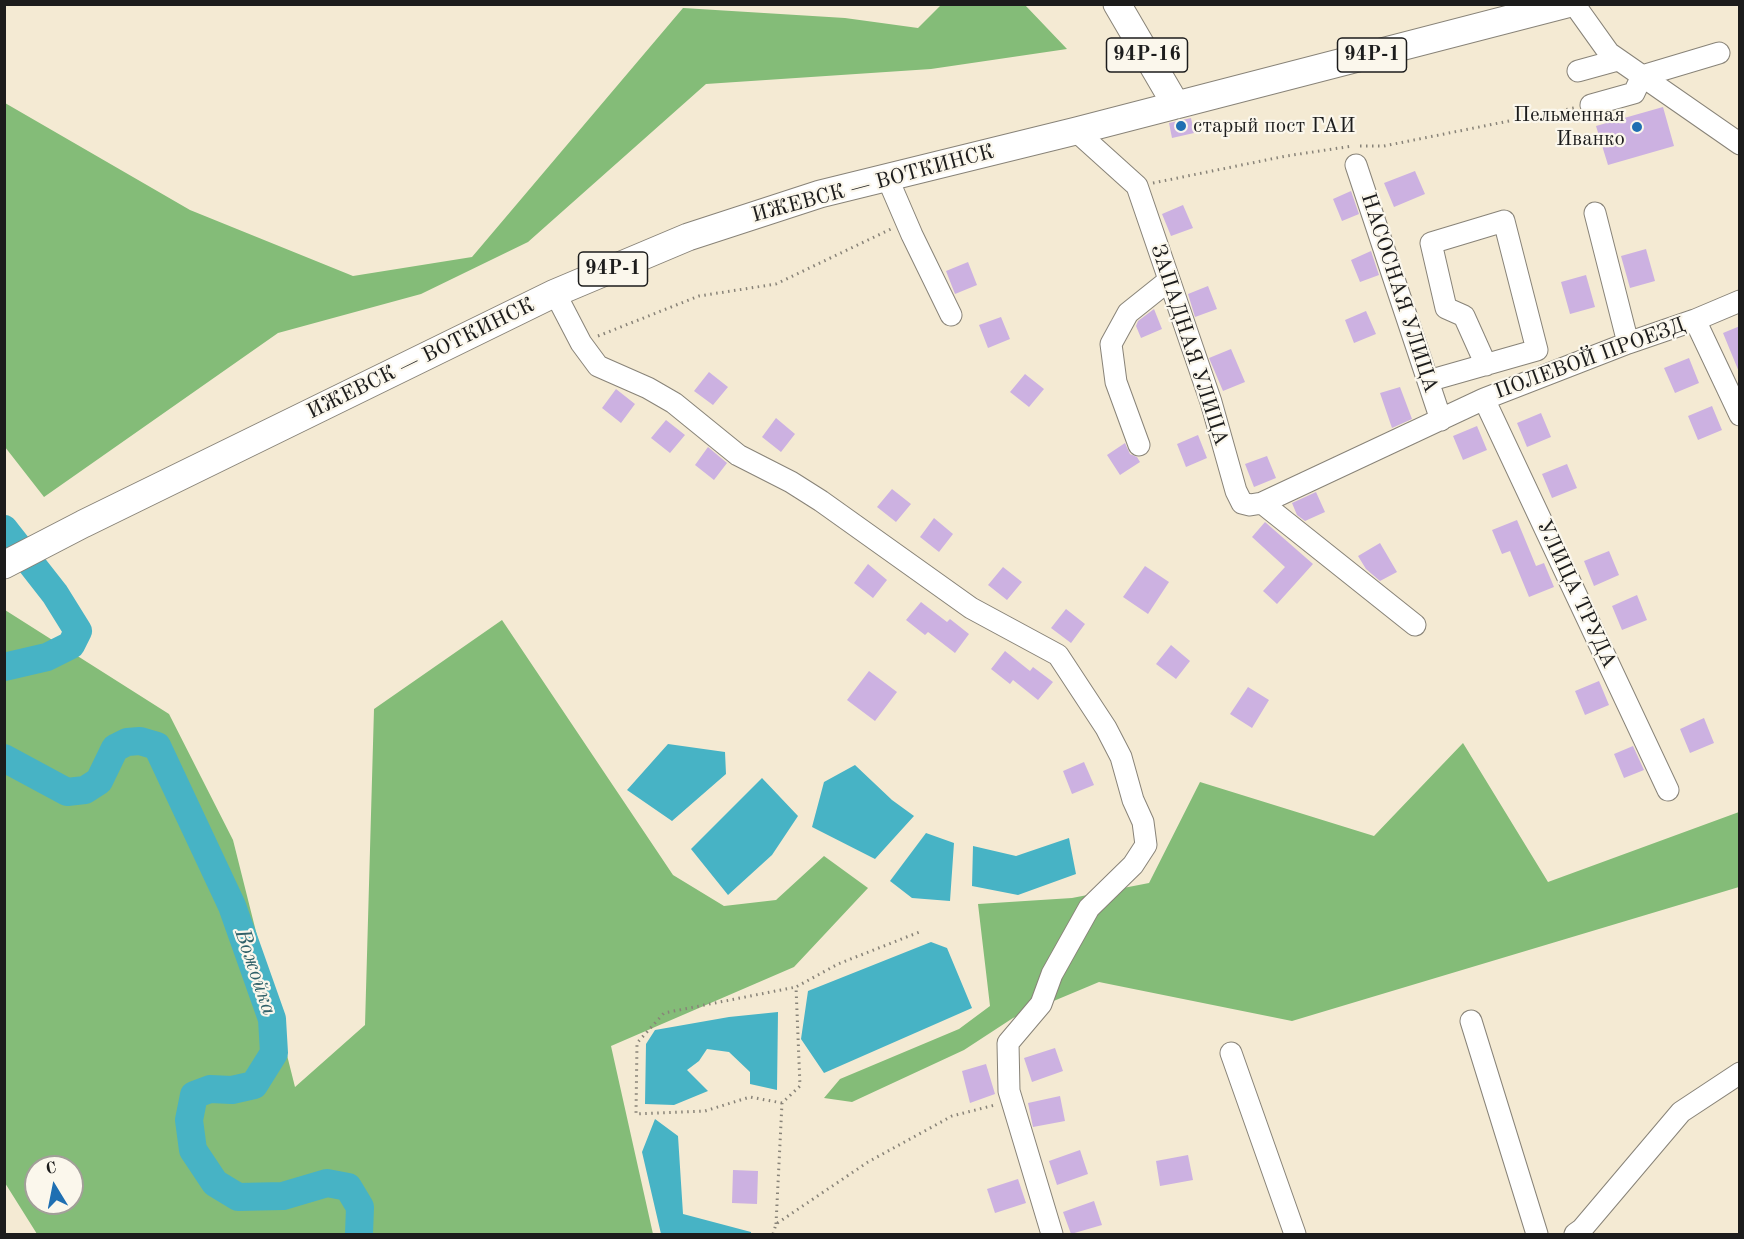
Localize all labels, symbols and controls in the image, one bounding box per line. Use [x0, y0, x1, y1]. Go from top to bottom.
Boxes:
road number: 94Р-16 [1106, 38, 1188, 72]
road number: 94Р-1 [1338, 38, 1406, 72]
place label: Пельменная Иванко [1513, 102, 1625, 152]
place label: старый пост ГАИ [1193, 113, 1355, 139]
marker: старый пост ГАИ [1174, 119, 1188, 133]
marker: Пельменная Иванко [1630, 120, 1644, 134]
street label: ИЖЕВСК — ВОТКИНСК [749, 139, 997, 229]
street label: НАСОСНАЯ УЛИЦА [1355, 190, 1443, 396]
street label: ЗАПАДНАЯ УЛИЦА [1145, 241, 1233, 449]
road number: 94Р-1 [578, 252, 648, 286]
street label: ИЖЕВСК — ВОТКИНСК [303, 293, 539, 425]
street label: ПОЛЕВОЙ ПРОЕЗД [1491, 313, 1689, 405]
street label: УЛИЦА ТРУДА [1531, 516, 1621, 672]
water label: Вожойка [228, 925, 282, 1019]
north arrow [24, 1155, 84, 1215]
text: С [45, 1160, 58, 1178]

